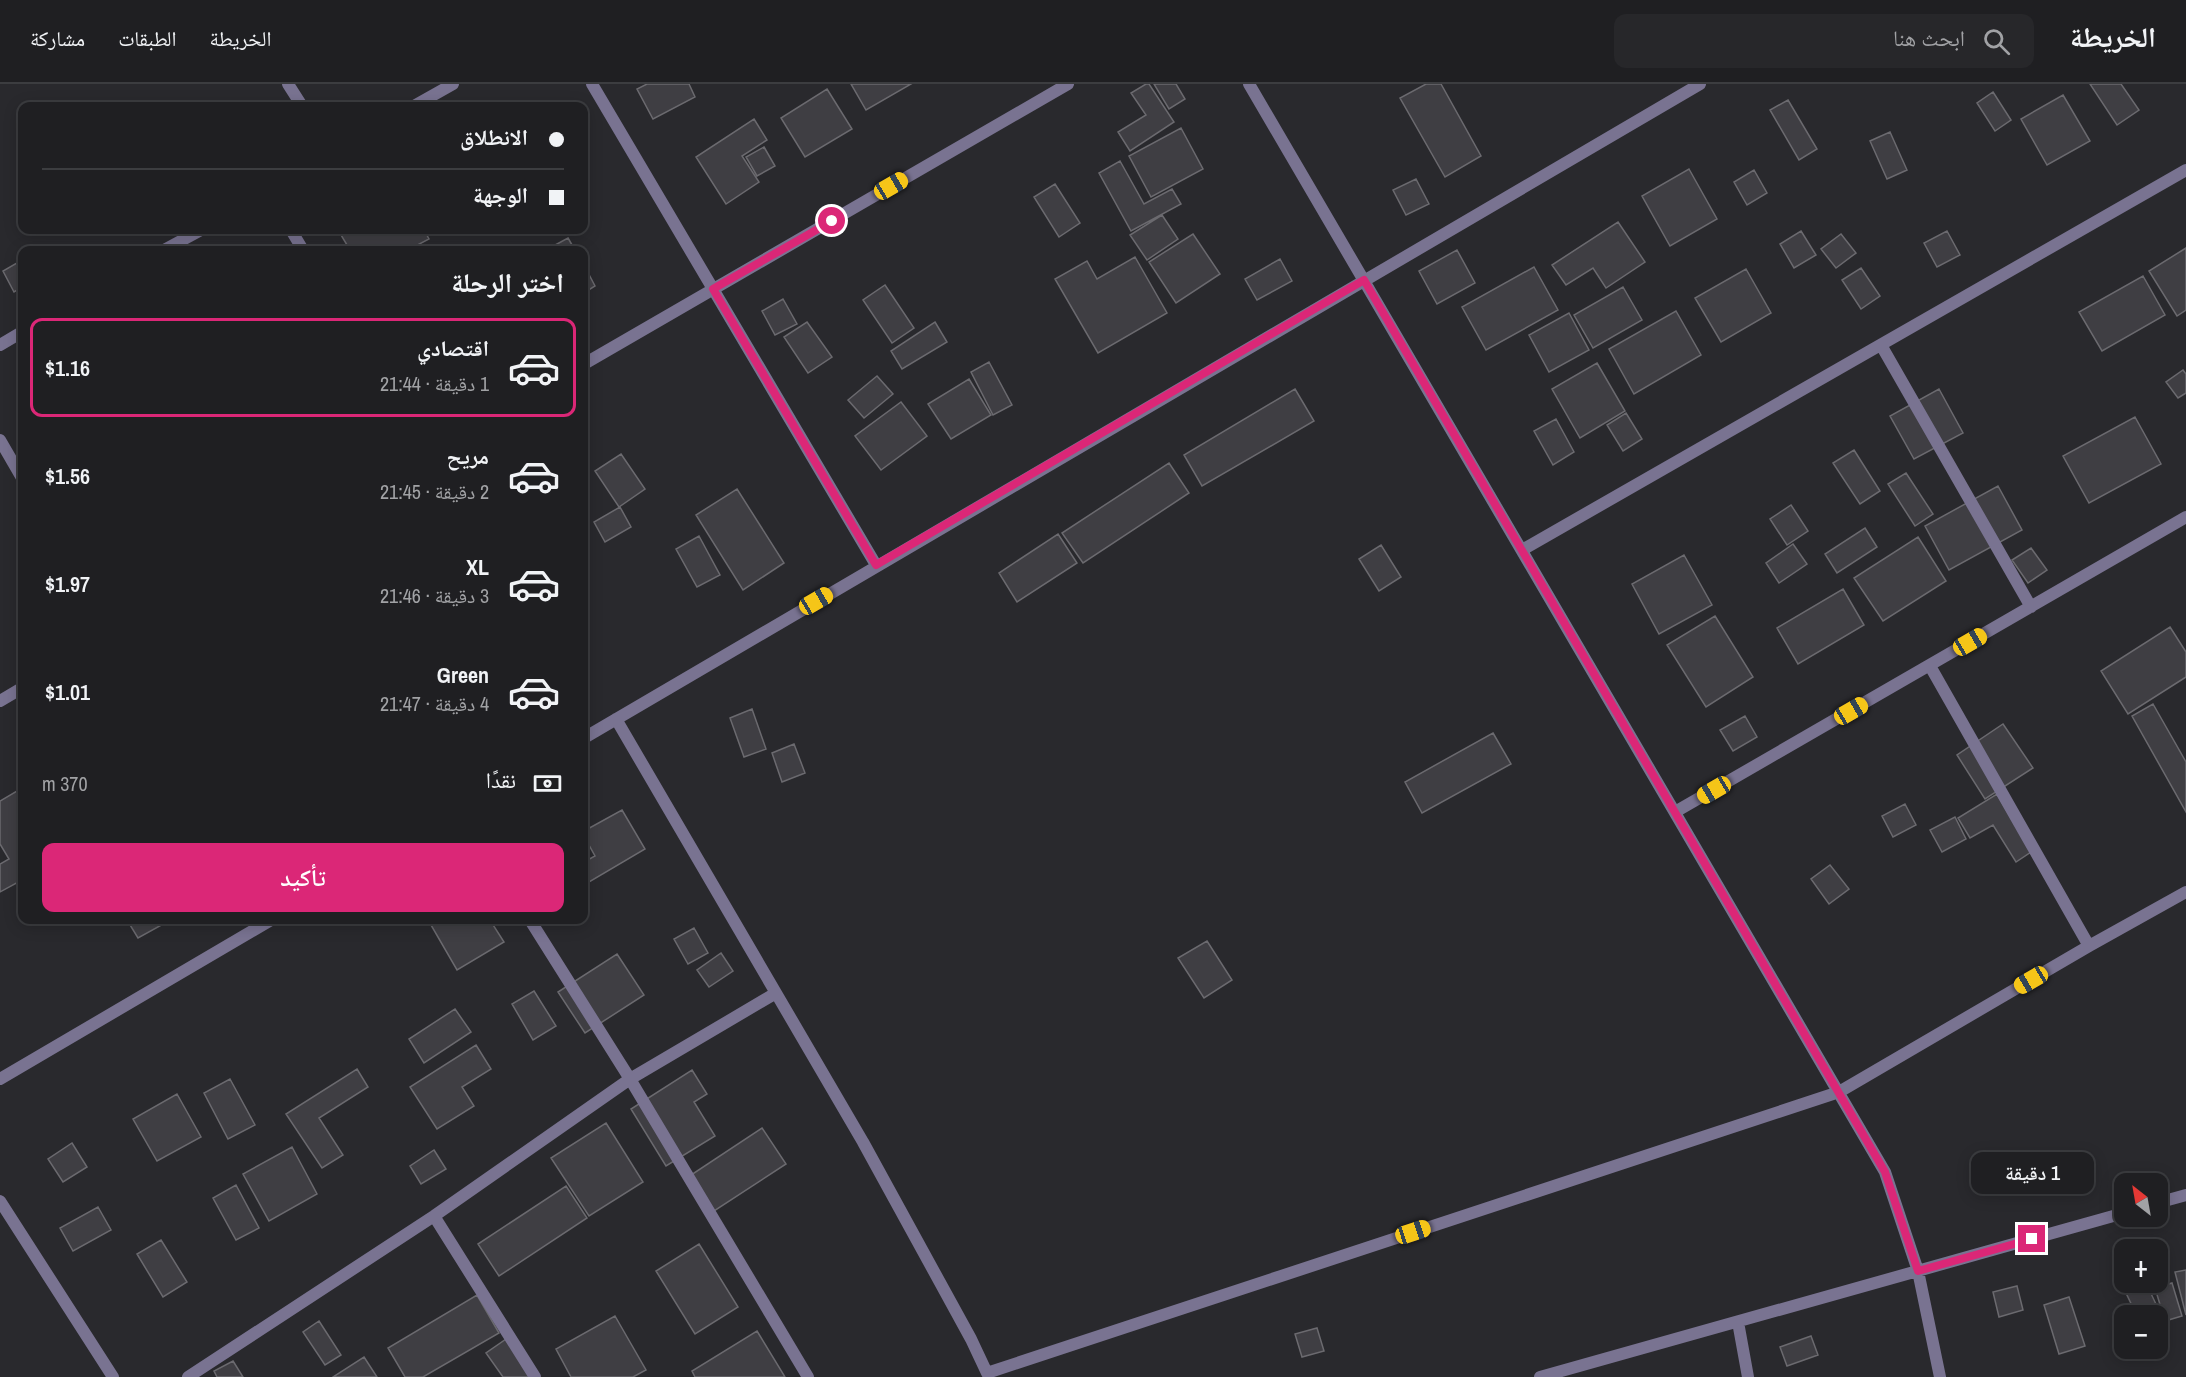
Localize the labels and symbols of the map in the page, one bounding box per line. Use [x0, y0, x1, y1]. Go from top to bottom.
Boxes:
car [871, 169, 911, 203]
route start [818, 207, 845, 234]
car [796, 584, 836, 618]
car [1950, 625, 1990, 659]
car [1831, 694, 1871, 728]
car [1694, 773, 1734, 807]
car [2011, 963, 2051, 997]
callout: 1 دقيقة [1970, 1152, 2094, 1194]
north arrow [2114, 1173, 2168, 1227]
car [1393, 1218, 1433, 1246]
route end [2018, 1225, 2045, 1252]

